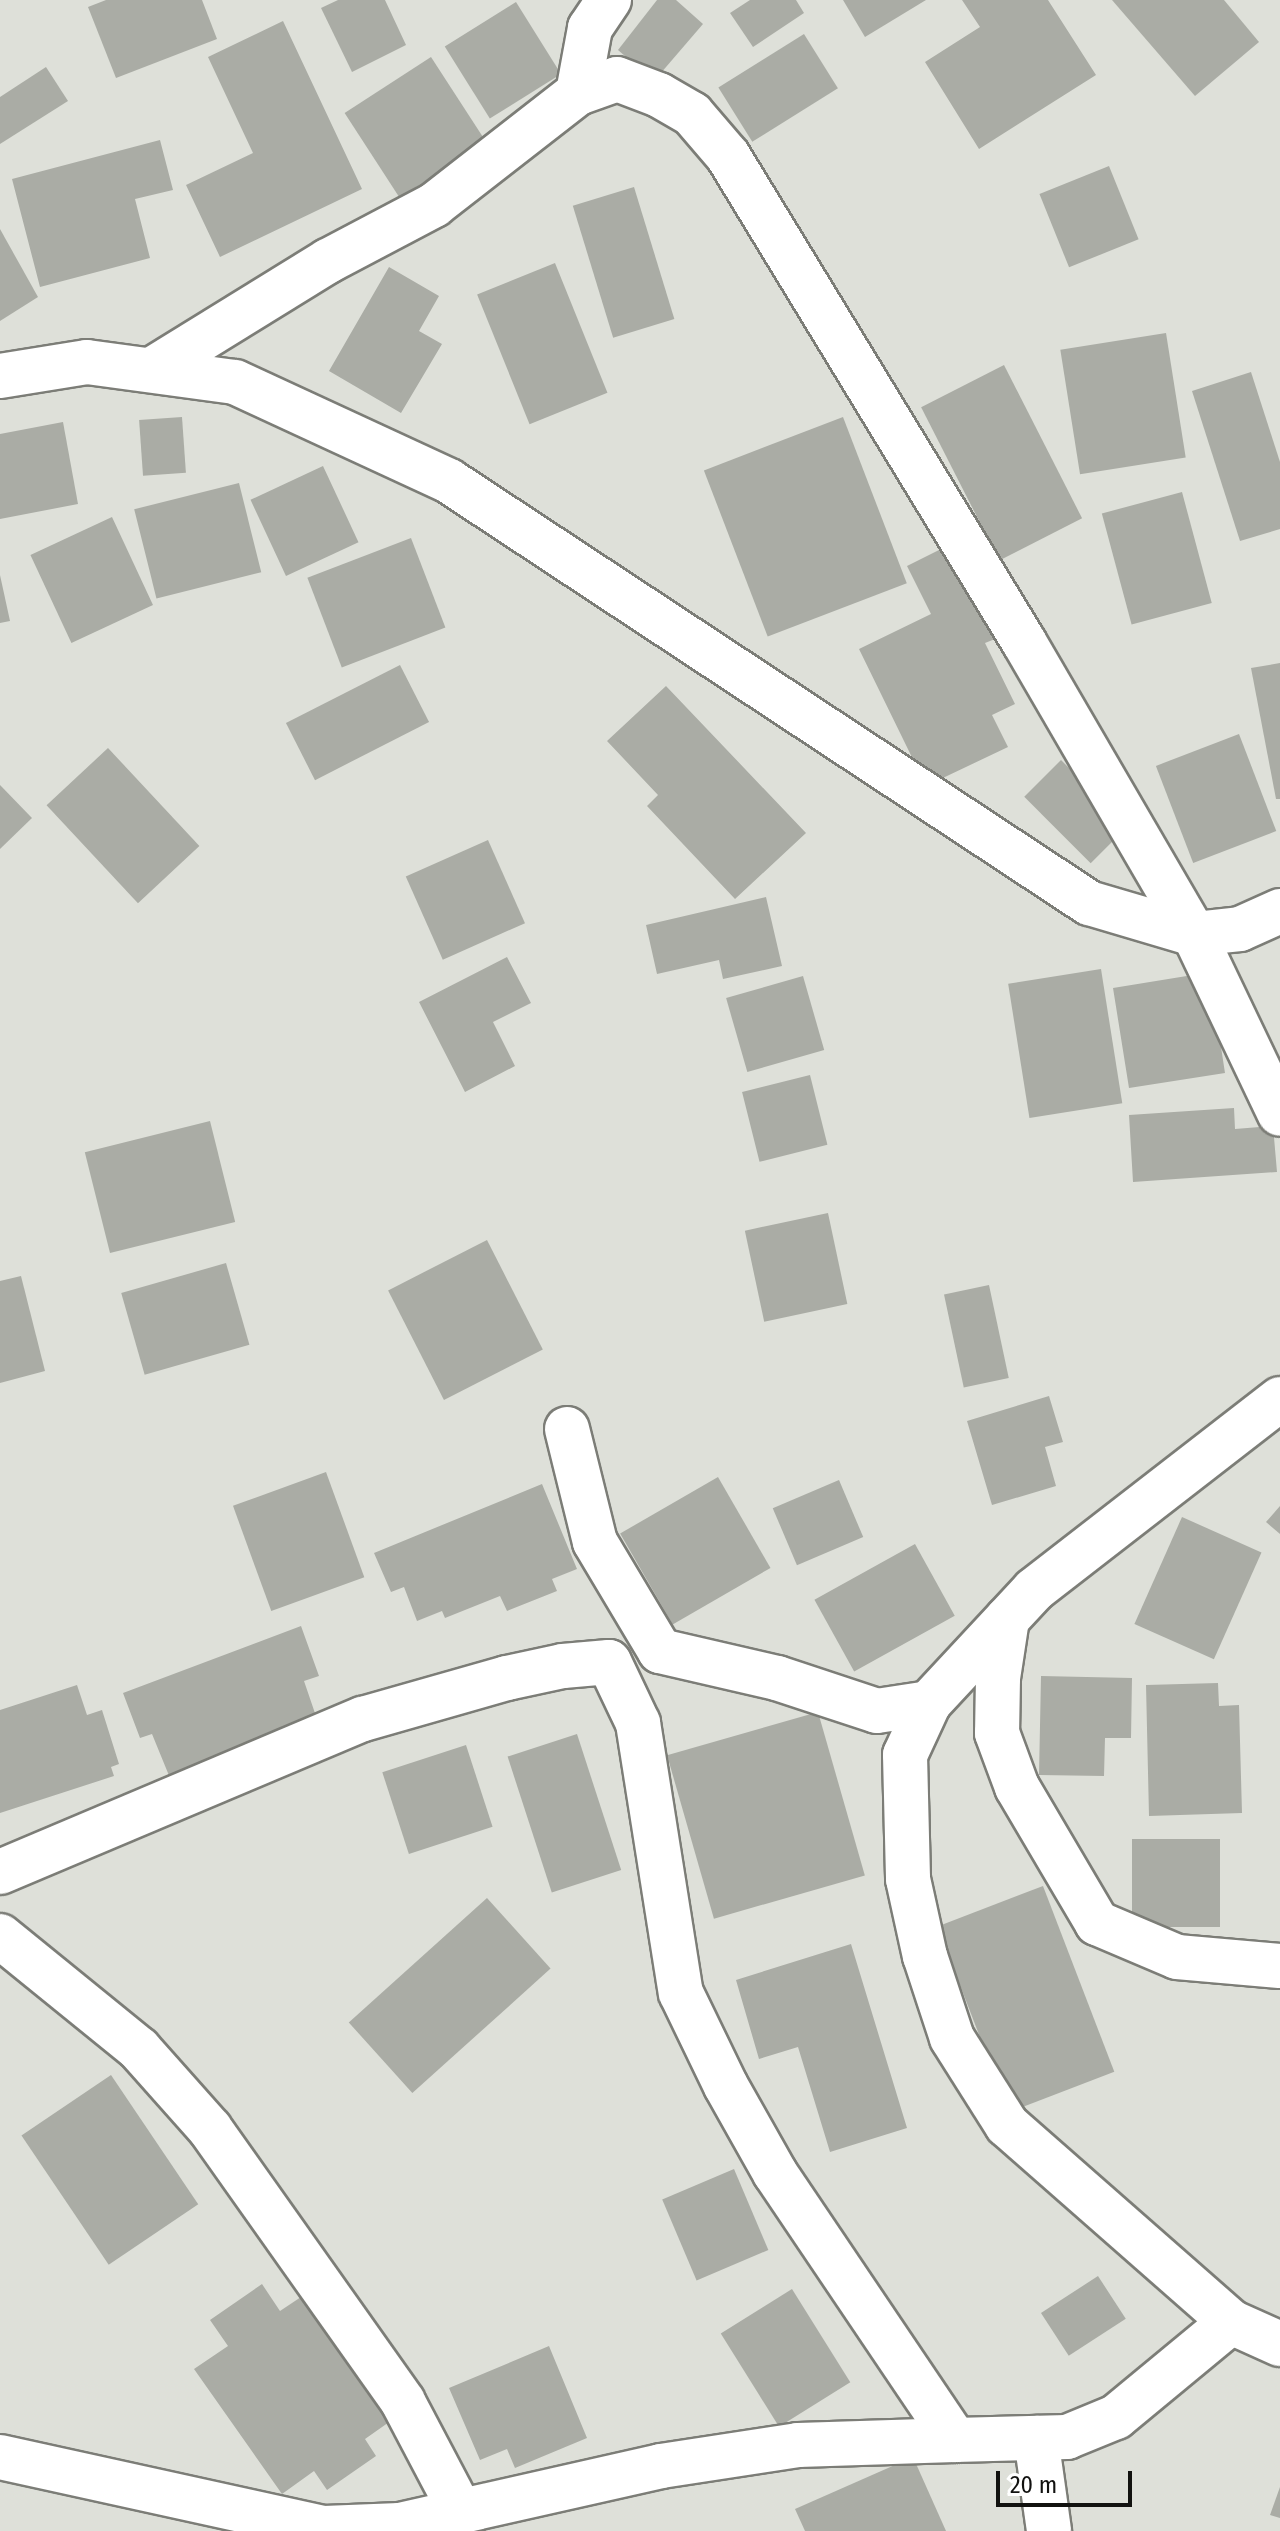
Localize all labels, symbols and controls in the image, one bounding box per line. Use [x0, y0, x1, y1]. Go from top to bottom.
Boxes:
scale bar [1000, 2455, 1136, 2505]
text: 20 m [1010, 2471, 1057, 2499]

